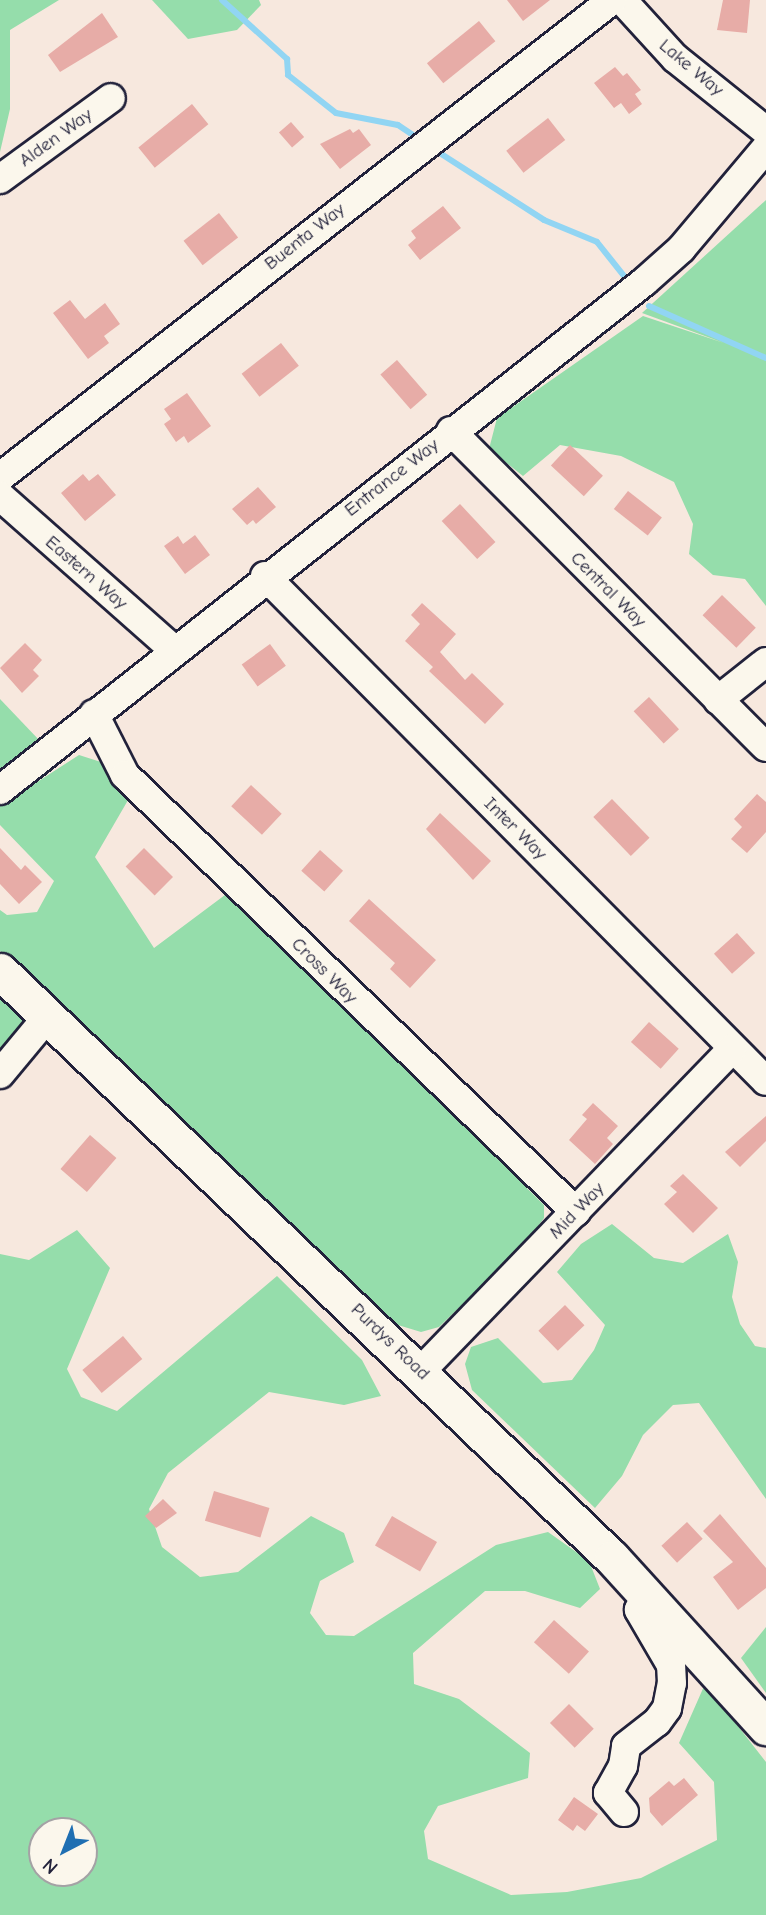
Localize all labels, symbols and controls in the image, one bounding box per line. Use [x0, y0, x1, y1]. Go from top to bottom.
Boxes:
street label: Lake Way [654, 34, 728, 102]
street label: Alden Way [15, 104, 97, 172]
street label: Buenta Way [260, 198, 350, 276]
street label: Entrance Way [340, 434, 444, 522]
street label: Eastern Way [40, 531, 132, 615]
street label: Central Way [565, 547, 651, 633]
street label: Inter Way [479, 793, 551, 865]
street label: Cross Way [286, 933, 362, 1009]
street label: Mid Way [544, 1178, 610, 1244]
street label: Purdys Road [346, 1299, 434, 1385]
north arrow [28, 1817, 98, 1887]
text: N [38, 1854, 62, 1878]

